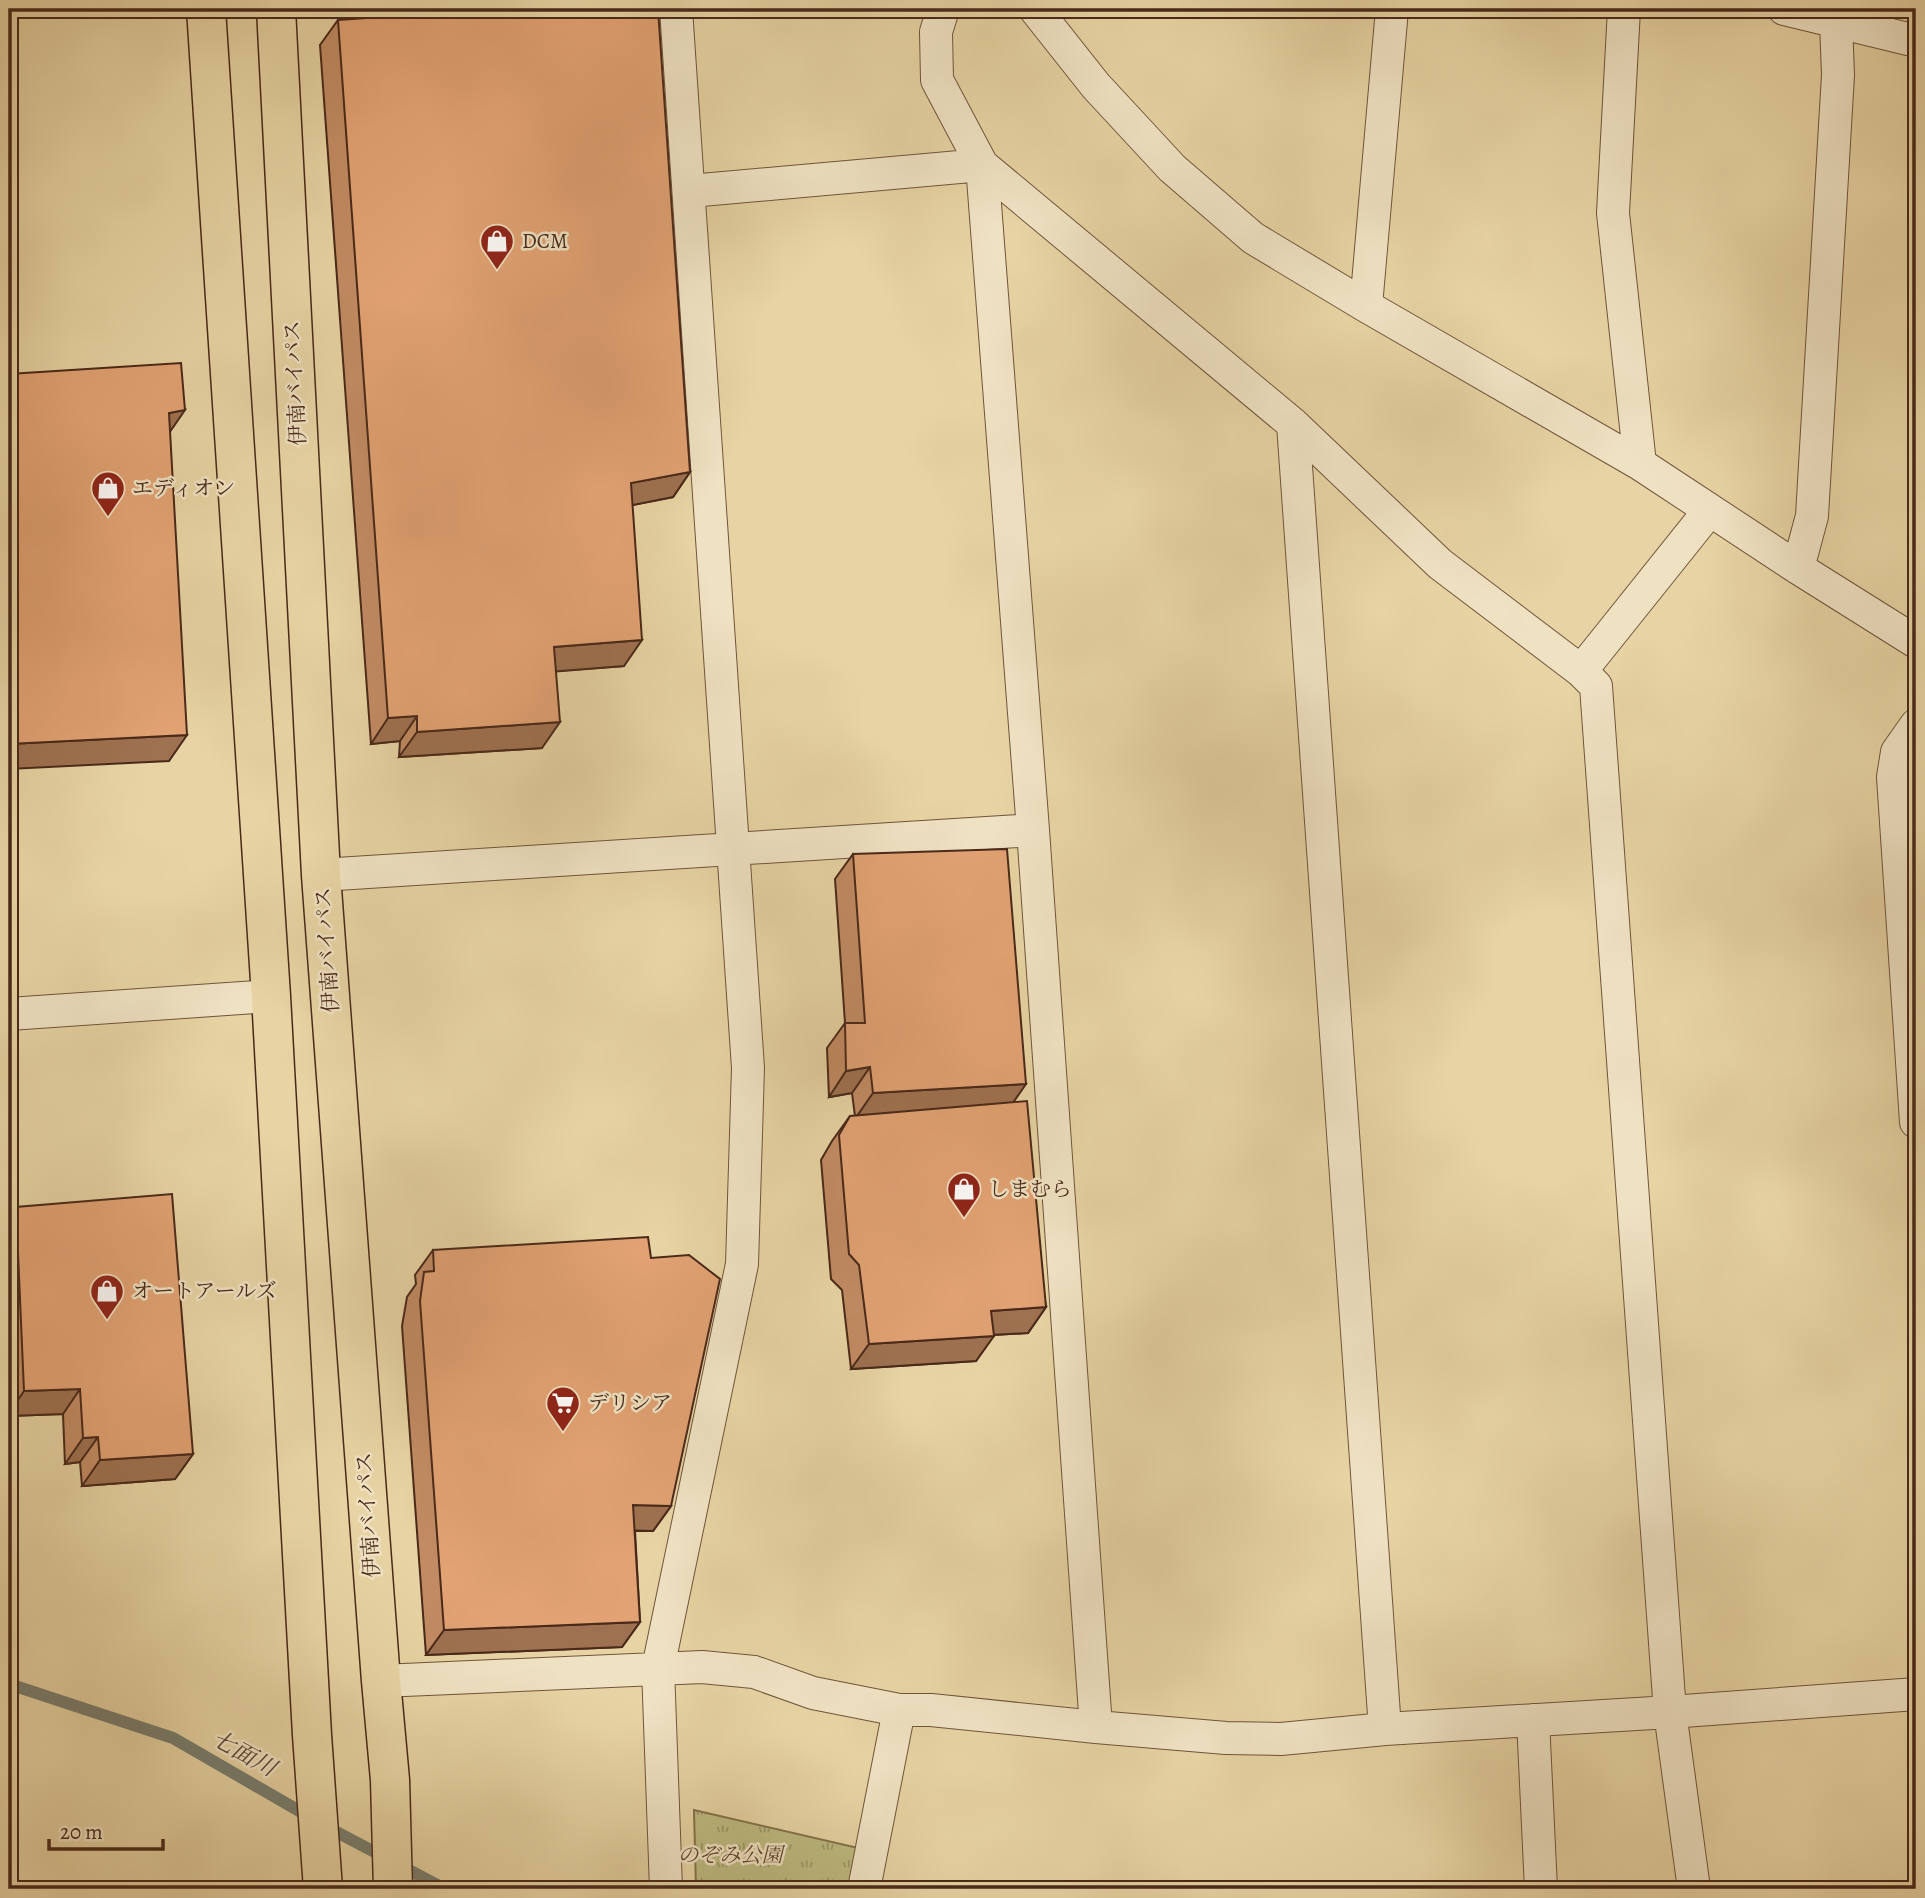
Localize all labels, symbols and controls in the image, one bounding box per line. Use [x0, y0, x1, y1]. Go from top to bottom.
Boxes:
shop icon: DCM [478, 222, 516, 271]
place label: DCM [522, 227, 568, 255]
street label: 伊南バイパス [278, 320, 312, 446]
shop icon: エディオン [89, 469, 127, 518]
place label: エディオン [132, 474, 235, 502]
street label: 伊南バイパス [309, 886, 345, 1014]
shop icon: しまむら [945, 1170, 983, 1219]
place label: しまむら [988, 1175, 1072, 1203]
shop icon: オートアールズ [88, 1272, 126, 1321]
place label: オートアールズ [132, 1277, 277, 1305]
supermarket icon: デリシア [544, 1384, 582, 1433]
place label: デリシア [588, 1389, 672, 1417]
street label: 伊南バイパス [350, 1451, 386, 1579]
water label: 七面川 [206, 1723, 284, 1785]
scale bar [49, 1807, 163, 1851]
text: 20 m [60, 1818, 103, 1846]
park label: のぞみ公園 [678, 1841, 785, 1869]

